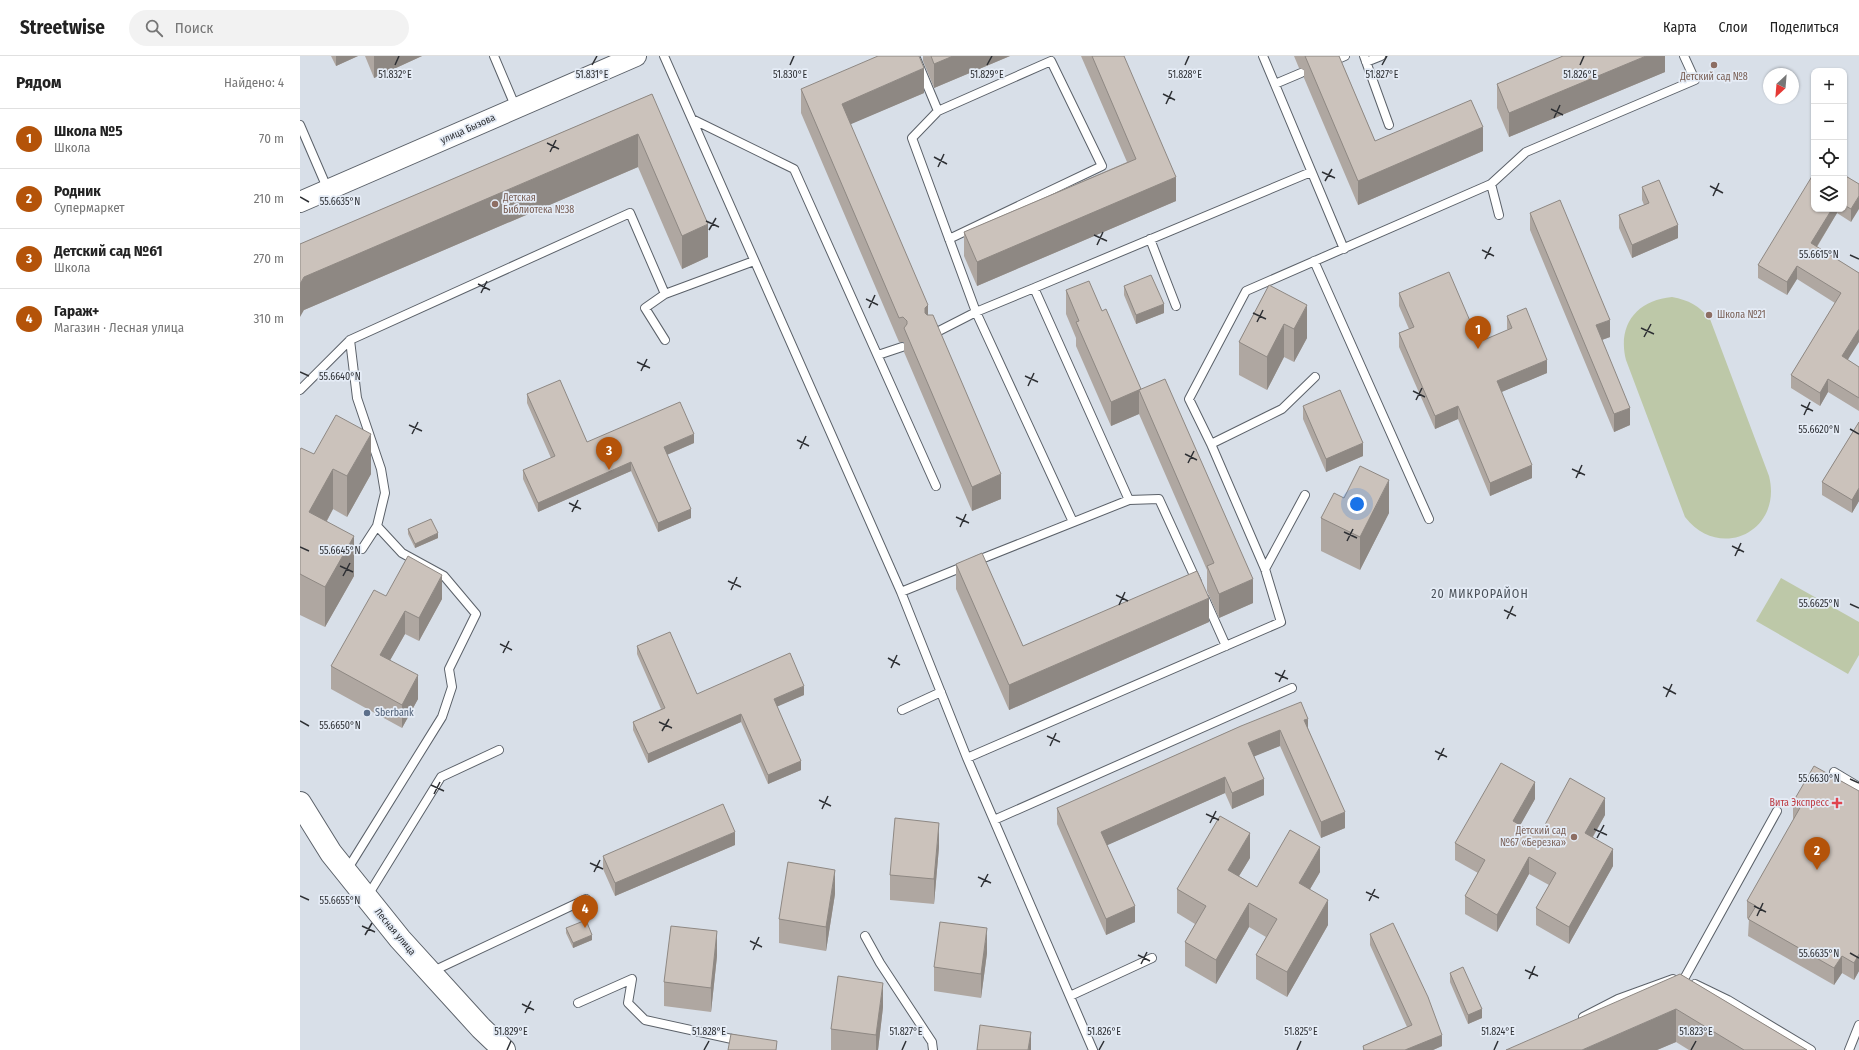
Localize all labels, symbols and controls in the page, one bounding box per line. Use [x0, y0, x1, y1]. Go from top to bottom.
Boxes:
search box [129, 10, 409, 46]
text: Streetwise [20, 16, 105, 39]
icon: search [143, 17, 165, 39]
text: Поиск [175, 19, 213, 37]
text: Карта [1663, 19, 1697, 36]
text: Слои [1719, 19, 1748, 36]
text: Поделиться [1770, 19, 1839, 36]
marker: Детский сад №8 [1709, 60, 1719, 70]
north arrow [1763, 68, 1799, 104]
map controls [1811, 68, 1847, 212]
button: + [1811, 68, 1847, 104]
text: 51.832°E [378, 69, 412, 81]
text: 51.831°E [576, 69, 609, 81]
text: 51.830°E [773, 69, 807, 81]
text: 51.829°E [970, 69, 1004, 81]
text: 51.828°E [1168, 69, 1202, 81]
text: 51.827°E [1366, 69, 1399, 81]
text: 51.826°E [1563, 69, 1597, 81]
place label: Детский сад №8 [1679, 71, 1748, 83]
text: Рядом [16, 72, 61, 93]
text: Найдено: 4 [224, 75, 284, 90]
button: − [1811, 104, 1847, 140]
street label: улица Бызова [439, 112, 497, 146]
text: Школа №5 [54, 122, 123, 140]
text: 1 [26, 131, 32, 146]
text: 70 m [259, 131, 284, 146]
text: Школа [54, 140, 90, 155]
button: locate [1811, 140, 1847, 176]
button: layers [1811, 176, 1847, 212]
text: Родник [54, 182, 101, 200]
text: 2 [26, 191, 32, 206]
text: 210 m [254, 191, 284, 206]
place label: Детская Библиотека №38 [502, 192, 574, 216]
text: 55.6635°N [320, 196, 360, 208]
marker: Детская Библиотека №38 [490, 199, 500, 209]
text: Супермаркет [54, 200, 125, 215]
text: Детский сад №61 [54, 242, 163, 260]
text: 55.6615°N [1799, 249, 1839, 261]
text: 3 [26, 251, 32, 266]
text: 270 m [253, 251, 284, 266]
text: Школа [54, 260, 90, 275]
text: Гараж+ [54, 302, 99, 320]
place label: Школа №21 [1717, 309, 1766, 321]
marker: Школа №21 [1704, 310, 1714, 320]
text: 4 [26, 311, 32, 326]
text: 310 m [254, 311, 284, 326]
pin: 1 [1465, 316, 1491, 349]
text: Магазин · Лесная улица [54, 320, 184, 335]
text: 55.6640°N [319, 371, 361, 383]
text: 55.6620°N [1798, 424, 1840, 436]
pin: 3 [596, 437, 622, 470]
your location [1347, 494, 1367, 514]
text: 55.6645°N [319, 545, 361, 557]
district label: 20 МИКРОРАЙОН [1431, 586, 1529, 601]
text: 55.6625°N [1799, 598, 1839, 610]
place label: Sberbank [375, 707, 414, 719]
marker: Sberbank [362, 708, 372, 718]
text: 55.6650°N [319, 720, 361, 732]
text: 55.6630°N [1798, 773, 1840, 785]
place label: Вита Экспресс [1770, 797, 1830, 809]
marker: Вита Экспресс [1832, 798, 1842, 808]
place label: Детский сад №67 «Березка» [1500, 825, 1566, 849]
marker: Детский сад №67 «Березка» [1569, 832, 1579, 842]
pin: 2 [1804, 837, 1830, 870]
text: 55.6655°N [320, 895, 360, 907]
pin: 4 [572, 895, 598, 928]
street label: Лесная улица [372, 906, 418, 958]
text: 55.6635°N [1799, 948, 1839, 960]
text: 51.829°E [494, 1026, 528, 1038]
text: 51.828°E [692, 1026, 726, 1038]
text: 51.827°E [890, 1026, 923, 1038]
text: 51.826°E [1087, 1026, 1121, 1038]
text: 51.825°E [1284, 1026, 1318, 1038]
text: 51.824°E [1481, 1026, 1515, 1038]
text: 51.823°E [1679, 1026, 1713, 1038]

